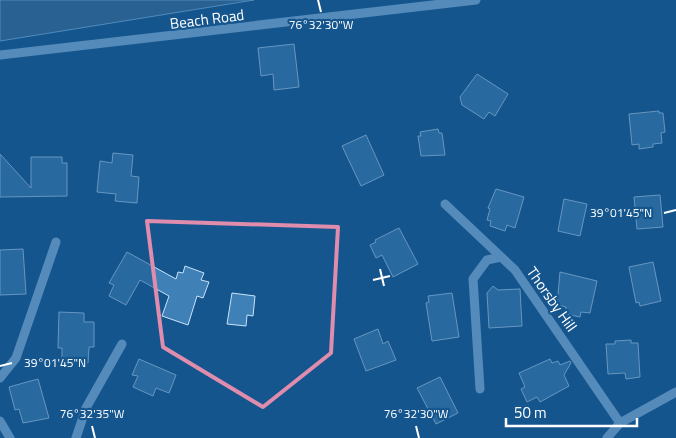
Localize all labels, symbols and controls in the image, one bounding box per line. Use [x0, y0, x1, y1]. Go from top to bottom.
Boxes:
street label: Beach Road [169, 3, 245, 35]
text: 76°32'30"W [289, 15, 354, 34]
text: 39°01'45"N [590, 203, 652, 222]
street label: Thorsby Hill [521, 262, 583, 336]
text: 39°01'45"N [24, 353, 86, 372]
scale bar [506, 396, 637, 428]
text: 50 m [514, 401, 547, 424]
text: 76°32'35"W [60, 404, 125, 423]
text: 76°32'30"W [384, 404, 449, 423]

